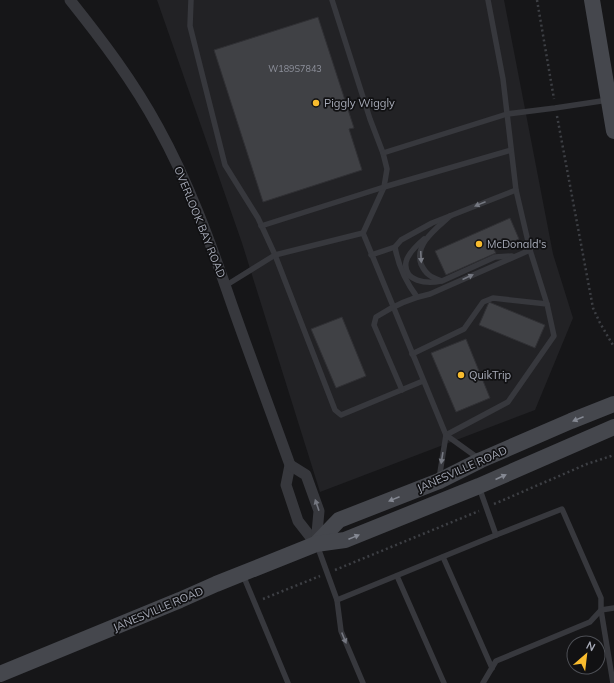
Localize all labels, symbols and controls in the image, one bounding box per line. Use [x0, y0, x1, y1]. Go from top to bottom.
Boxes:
house number: W189S7843 [268, 63, 322, 74]
place label: Piggly Wiggly [324, 96, 395, 110]
marker: Piggly Wiggly [311, 98, 321, 108]
street label: OVERLOOK BAY ROAD [171, 164, 229, 280]
one-way arrow [473, 202, 485, 208]
place label: McDonald's [487, 237, 547, 251]
marker: McDonald's [474, 239, 484, 249]
one-way arrow [418, 251, 424, 264]
one-way arrow [463, 274, 474, 280]
place label: QuikTrip [469, 368, 512, 382]
marker: QuikTrip [456, 370, 466, 380]
one-way arrow [571, 416, 583, 422]
street label: JANESVILLE ROAD [415, 443, 509, 495]
one-way arrow [439, 452, 445, 464]
one-way arrow [495, 473, 507, 479]
one-way arrow [388, 496, 400, 502]
one-way arrow [313, 499, 319, 511]
one-way arrow [349, 533, 361, 539]
street label: JANESVILLE ROAD [111, 584, 205, 634]
one-way arrow [342, 633, 348, 645]
north arrow [566, 635, 606, 675]
text: N [584, 638, 598, 654]

